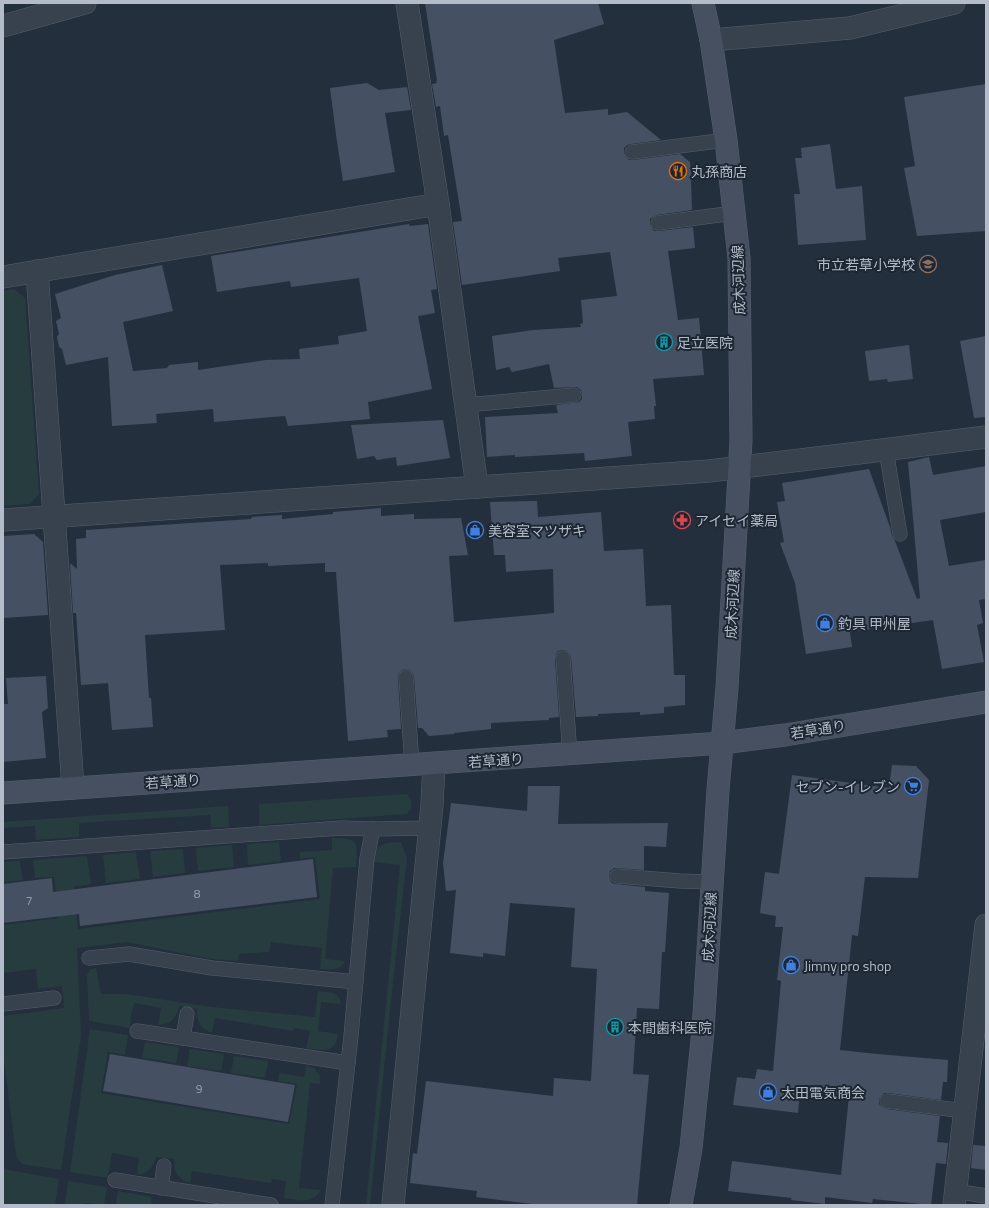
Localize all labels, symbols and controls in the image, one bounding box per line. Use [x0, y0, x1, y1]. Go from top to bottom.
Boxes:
restaurant icon: 丸孫商店 [668, 161, 688, 181]
place label: 丸孫商店 [691, 161, 747, 182]
street label: 成木河辺線 [726, 245, 750, 315]
place label: 市立若草小学校 [817, 254, 915, 275]
school or university icon: 市立若草小学校 [918, 254, 938, 274]
building icon: 足立医院 [654, 332, 674, 352]
place label: 足立医院 [677, 332, 733, 353]
pharmacy icon: アイセイ薬局 [672, 510, 692, 530]
place label: アイセイ薬局 [695, 510, 778, 531]
shop icon: 美容室マツザキ [465, 520, 485, 540]
place label: 美容室マツザキ [488, 520, 586, 541]
street label: 成木河辺線 [720, 568, 744, 640]
shop icon: 釣具 甲州屋 [815, 613, 835, 633]
place label: 釣具 甲州屋 [838, 613, 911, 634]
street label: 若草通り [789, 714, 847, 744]
street label: 若草通り [467, 748, 525, 772]
street label: 若草通り [144, 769, 202, 793]
place label: セブン-イレブン [796, 776, 900, 797]
supermarket icon: セブン-イレブン [903, 776, 923, 796]
house number: 8 [194, 884, 201, 903]
house number: 7 [26, 891, 32, 910]
street label: 成木河辺線 [697, 891, 721, 963]
shop icon: Jimny pro shop [781, 955, 801, 975]
place label: Jimny pro shop [804, 955, 891, 976]
building icon: 本間歯科医院 [605, 1017, 625, 1037]
place label: 本間歯科医院 [628, 1017, 712, 1038]
house number: 9 [196, 1079, 203, 1098]
shop icon: 太田電気商会 [758, 1082, 778, 1102]
place label: 太田電気商会 [781, 1082, 865, 1103]

